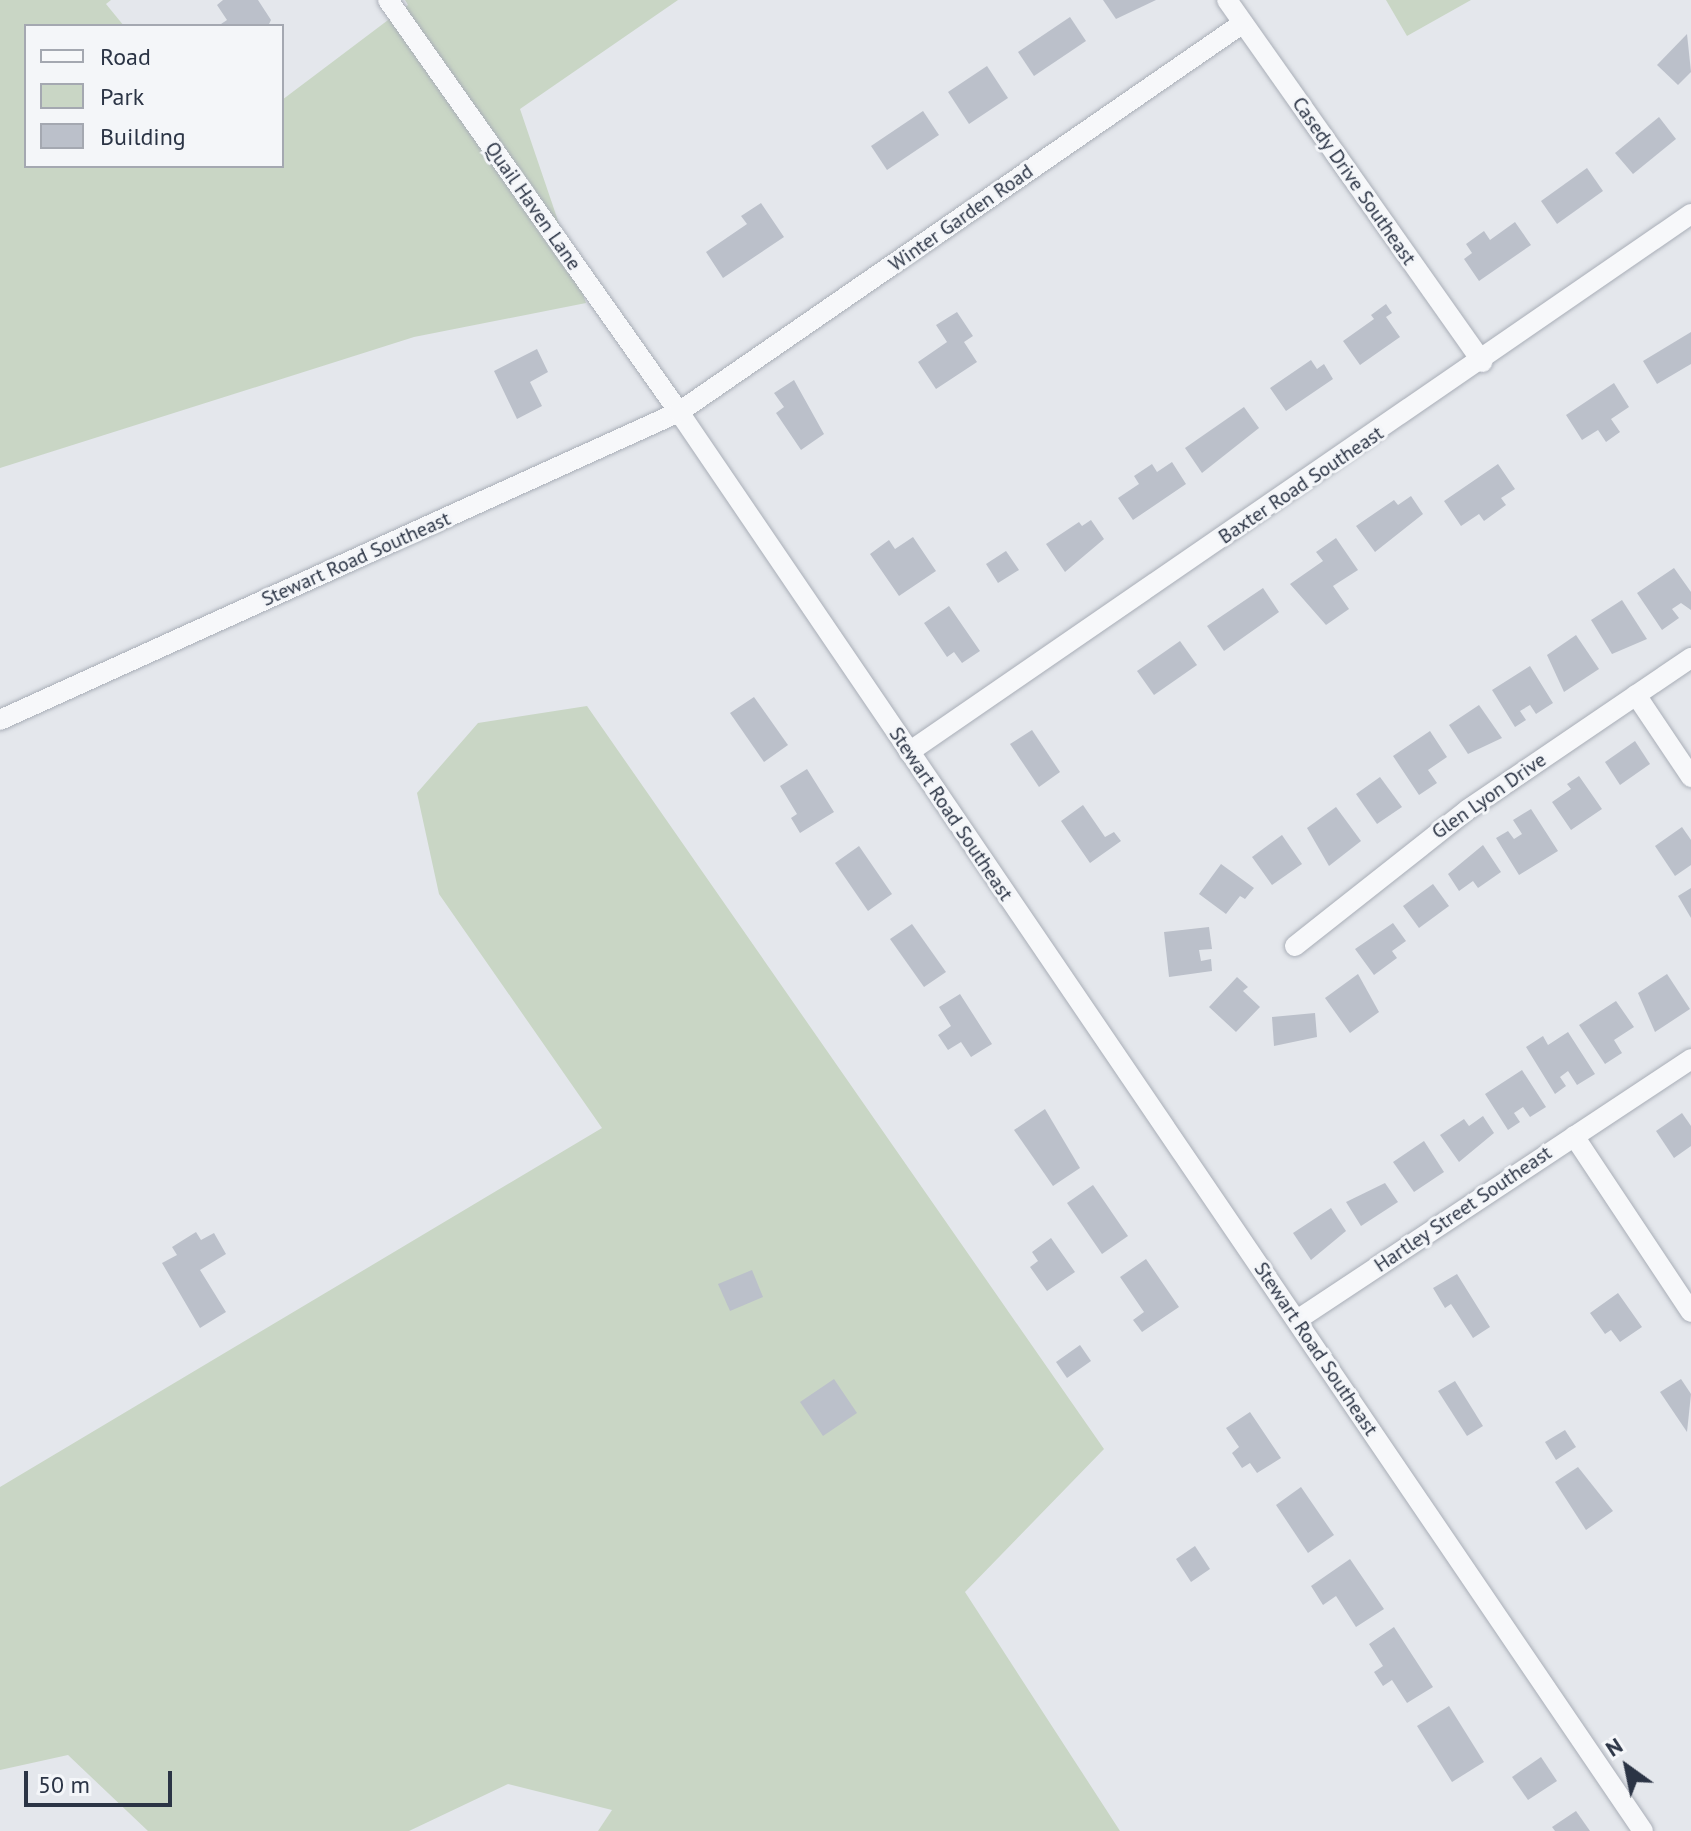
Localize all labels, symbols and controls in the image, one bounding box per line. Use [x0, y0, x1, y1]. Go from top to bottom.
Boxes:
legend [24, 24, 284, 168]
text: Road [100, 41, 151, 72]
text: Park [100, 81, 144, 112]
street label: Casedy Drive Southeast [1287, 92, 1421, 270]
text: Building [100, 121, 186, 152]
street label: Quail Haven Lane [480, 137, 586, 275]
street label: Winter Garden Road [884, 159, 1038, 277]
street label: Baxter Road Southeast [1214, 421, 1388, 549]
street label: Stewart Road Southeast [258, 507, 454, 611]
street label: Stewart Road Southeast [884, 723, 1018, 905]
street label: Glen Lyon Drive [1427, 748, 1551, 844]
street label: Hartley Street Southeast [1370, 1141, 1556, 1277]
street label: Stewart Road Southeast [1249, 1258, 1383, 1440]
north arrow [1587, 1727, 1667, 1807]
text: N [1600, 1731, 1628, 1763]
scale bar [28, 1755, 176, 1805]
text: 50 m [38, 1769, 90, 1800]

